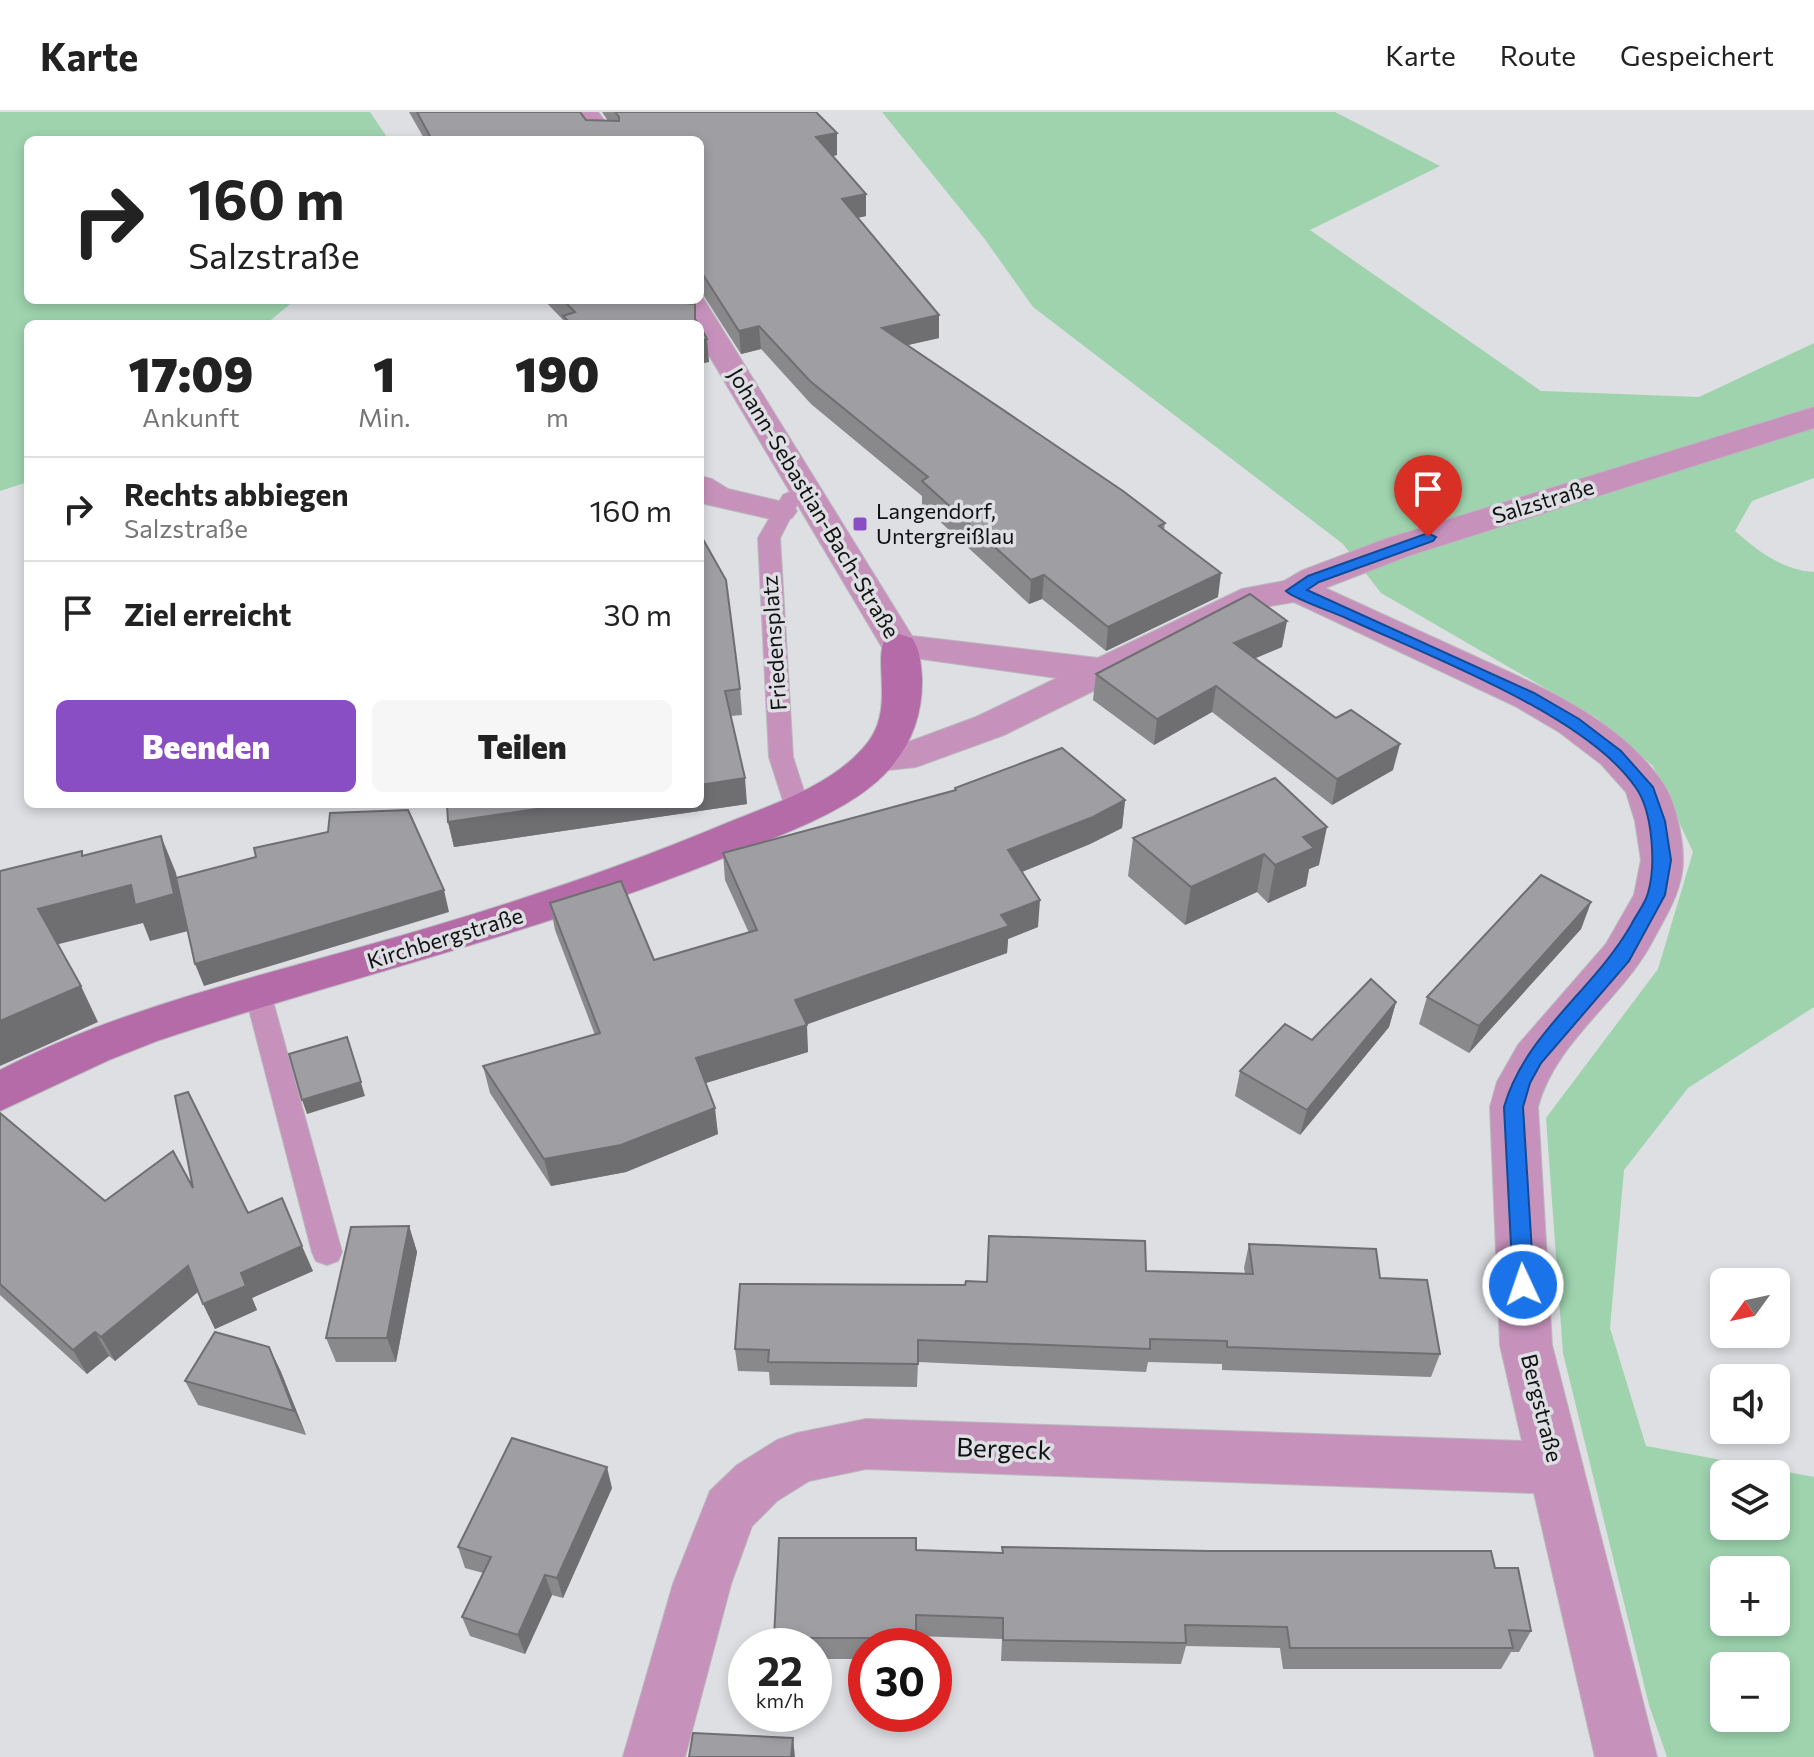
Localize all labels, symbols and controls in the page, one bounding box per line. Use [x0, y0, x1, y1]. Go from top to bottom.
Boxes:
text: Karte [40, 32, 138, 79]
text: Karte [1385, 38, 1456, 72]
text: Route [1500, 38, 1576, 72]
text: Gespeichert [1620, 38, 1774, 72]
text: 160 m [188, 163, 345, 232]
icon: right [56, 168, 160, 272]
text: Salzstraße [188, 232, 360, 276]
text: 17:09 [128, 343, 253, 402]
text: 1 [373, 343, 395, 402]
text: 190 [515, 343, 600, 402]
street label: Johann-Sebastian-Bach-Straße [723, 363, 906, 643]
text: Ankunft [142, 401, 240, 432]
text: Min. [358, 401, 411, 432]
text: m [546, 401, 569, 432]
pin [1394, 455, 1462, 537]
icon: arrive [1406, 467, 1450, 511]
street label: Salzstraße [1489, 472, 1597, 529]
text: Rechts abbiegen [124, 475, 349, 512]
icon: right [56, 487, 100, 531]
text: 160 m [589, 491, 672, 528]
place label: Langendorf, Untergreißlau [876, 497, 1014, 549]
text: Salzstraße [124, 512, 248, 543]
marker: Langendorf, Untergreißlau [851, 515, 869, 533]
street label: Friedensplatz [755, 575, 792, 711]
icon: arrive [56, 591, 100, 635]
text: Ziel erreicht [124, 595, 292, 632]
text: 30 m [603, 595, 672, 632]
button: Beenden [56, 700, 356, 792]
button: Teilen [372, 700, 672, 792]
street label: Kirchbergstraße [364, 901, 526, 974]
position arrow [1481, 1243, 1565, 1327]
north arrow [1710, 1268, 1790, 1348]
map controls [1710, 1268, 1790, 1732]
street label: Bergstraße [1516, 1351, 1569, 1465]
button: sound [1710, 1364, 1790, 1444]
street label: Bergeck [956, 1430, 1052, 1465]
button: layers [1710, 1460, 1790, 1540]
button: + [1710, 1556, 1790, 1636]
speed limit sign: 30 [848, 1628, 952, 1732]
text: 22 [757, 1645, 803, 1694]
button: − [1710, 1652, 1790, 1732]
text: km/h [756, 1688, 804, 1712]

